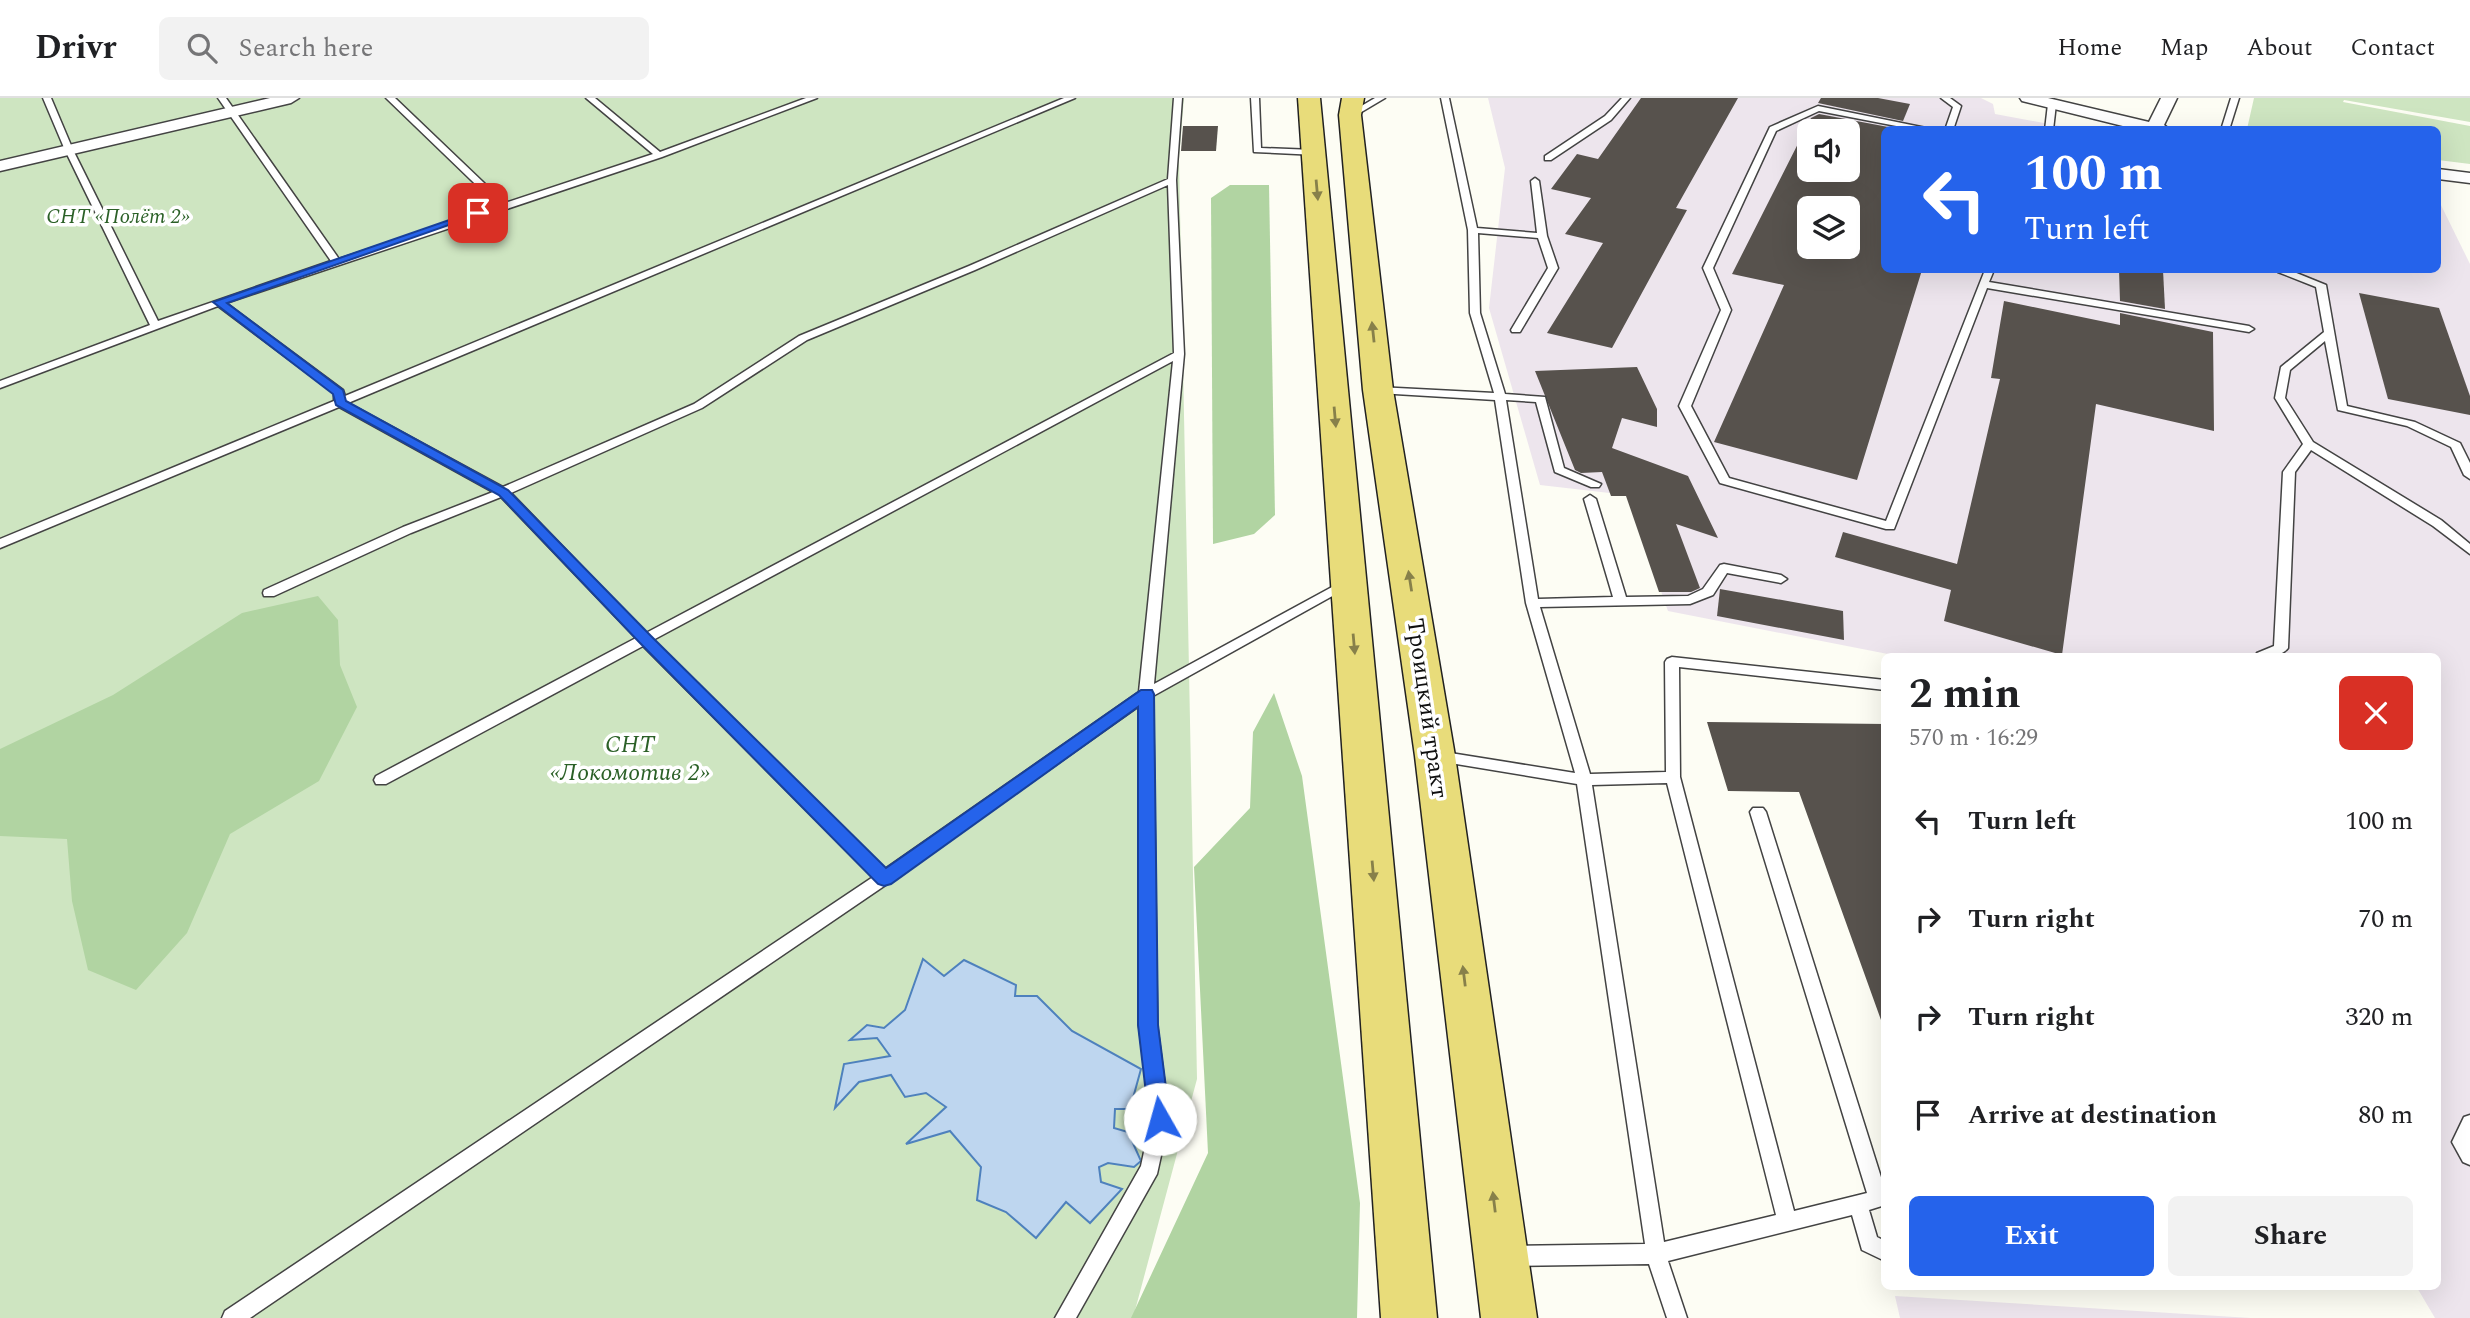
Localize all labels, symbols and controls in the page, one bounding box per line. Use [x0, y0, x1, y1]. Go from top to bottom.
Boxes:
search box [159, 17, 649, 80]
text: Drivr [35, 23, 117, 73]
text: Search here [239, 28, 373, 68]
icon: search [183, 29, 221, 67]
text: Home [2057, 30, 2122, 66]
text: Map [2160, 30, 2208, 66]
text: About [2246, 30, 2312, 66]
text: Contact [2350, 30, 2435, 66]
map controls [1797, 119, 1860, 259]
button: sound [1797, 119, 1860, 182]
text: 100 m [2024, 137, 2163, 212]
icon: left [1909, 154, 2000, 245]
one-way arrow [1312, 180, 1323, 202]
pin [448, 183, 508, 243]
icon: arrive [459, 194, 497, 232]
button: layers [1797, 196, 1860, 259]
park label: СНТ «Полёт 2» [46, 201, 190, 233]
text: Turn left [2024, 205, 2150, 254]
one-way arrow [1367, 321, 1378, 343]
one-way arrow [1330, 406, 1341, 428]
one-way arrow [1404, 570, 1415, 592]
street label: Троицкий тракт [1397, 616, 1457, 801]
one-way arrow [1349, 633, 1360, 655]
text: 2 min [1909, 663, 2021, 726]
button: close [2339, 676, 2413, 750]
text: 570 m · 16:29 [1909, 721, 2038, 756]
park label: СНТ «Локомотив 2» [550, 727, 710, 791]
text: Turn left [1968, 801, 2076, 841]
text: 100 m [2345, 801, 2413, 841]
icon: left [1909, 802, 1947, 840]
one-way arrow [1368, 860, 1379, 882]
text: Turn right [1968, 899, 2095, 939]
text: 70 m [2358, 899, 2413, 939]
icon: right [1909, 900, 1947, 938]
one-way arrow [1459, 965, 1470, 987]
text: Turn right [1968, 997, 2095, 1037]
text: 320 m [2345, 997, 2413, 1037]
icon: right [1909, 998, 1947, 1036]
position arrow [1123, 1082, 1197, 1156]
text: Arrive at destination [1968, 1095, 2217, 1135]
text: 80 m [2358, 1095, 2413, 1135]
icon: arrive [1909, 1096, 1947, 1134]
one-way arrow [1488, 1191, 1499, 1213]
button: Exit [1909, 1196, 2154, 1276]
button: Share [2168, 1196, 2413, 1276]

